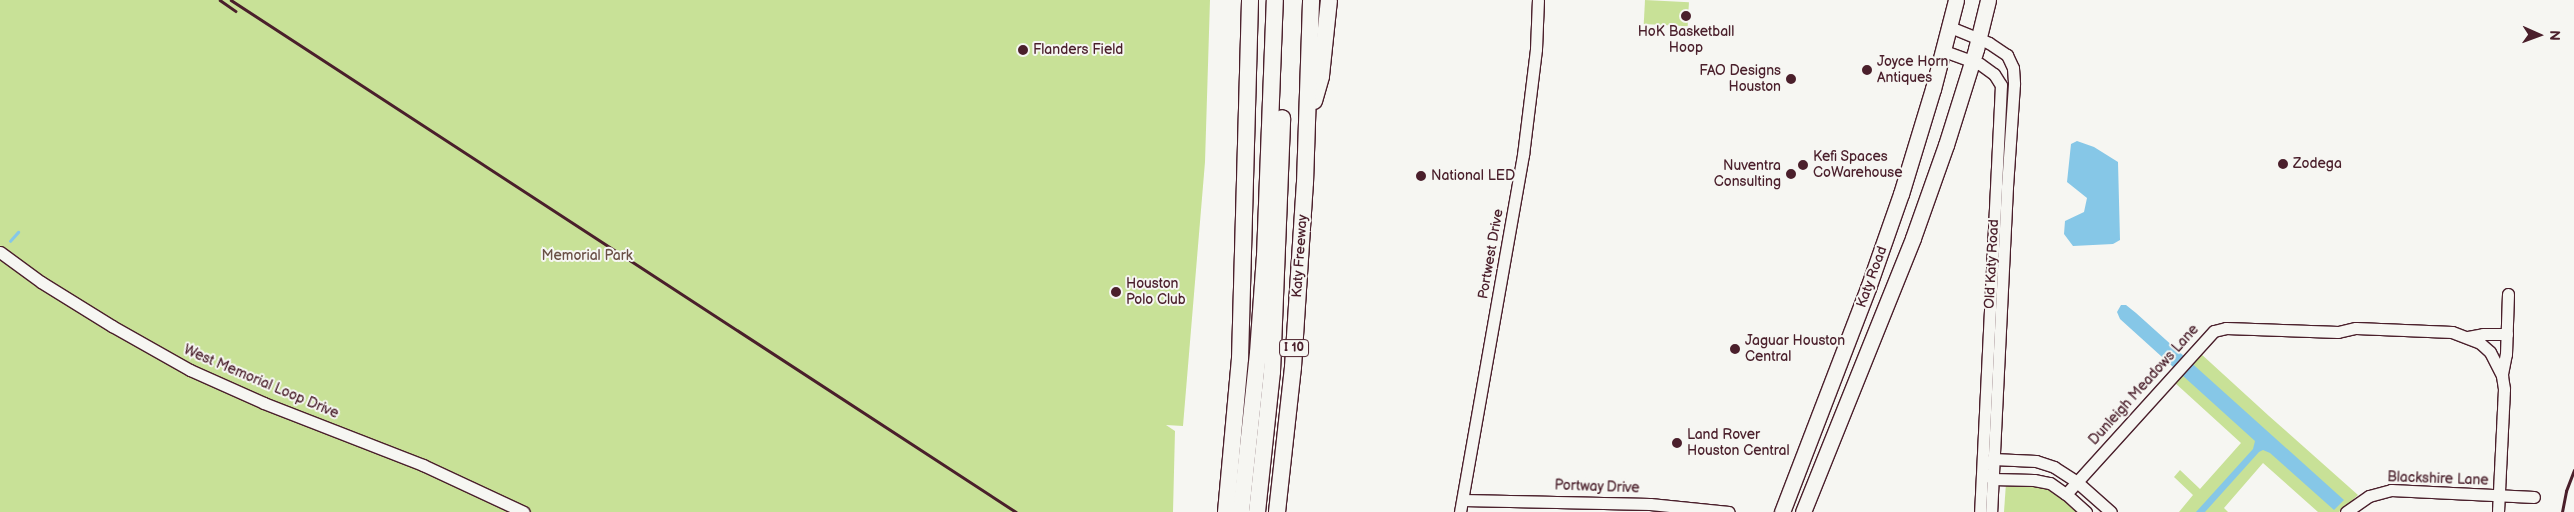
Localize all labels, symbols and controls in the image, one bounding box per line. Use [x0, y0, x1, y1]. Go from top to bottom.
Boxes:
marker: HoK Basketball Hoop [1680, 10, 1692, 22]
north arrow [2514, 10, 2564, 60]
place label: HoK Basketball Hoop [1638, 24, 1734, 56]
text: N [2546, 30, 2563, 41]
place label: Flanders Field [1033, 42, 1123, 58]
marker: Flanders Field [1017, 44, 1029, 56]
place label: Joyce Horn Antiques [1877, 54, 1948, 86]
place label: FAO Designs Houston [1699, 63, 1781, 95]
marker: Joyce Horn Antiques [1861, 64, 1873, 76]
marker: FAO Designs Houston [1785, 73, 1797, 85]
place label: Kefi Spaces CoWarehouse [1813, 149, 1902, 182]
place label: Zodega [2293, 156, 2342, 172]
place label: Nuventra Consulting [1714, 158, 1781, 190]
marker: Zodega [2277, 158, 2289, 170]
marker: Kefi Spaces CoWarehouse [1797, 159, 1809, 171]
place label: National LED [1431, 168, 1515, 184]
marker: Nuventra Consulting [1785, 168, 1797, 180]
marker: National LED [1415, 170, 1427, 182]
street label: Portwest Drive [1475, 208, 1507, 300]
street label: Katy Freeway [1289, 213, 1311, 299]
street label: Old Katy Road [1981, 218, 2003, 310]
street label: Katy Road [1853, 244, 1891, 310]
park label: Memorial Park [541, 248, 633, 264]
place label: Houston Polo Club [1126, 276, 1186, 308]
marker: Houston Polo Club [1110, 286, 1122, 298]
street label: Dunleigh Meadows Lane [2086, 321, 2202, 449]
place label: Jaguar Houston Central [1745, 333, 1845, 366]
road number: I 10 [1279, 338, 1309, 358]
street label: West Memorial Loop Drive [181, 342, 341, 422]
marker: Jaguar Houston Central [1729, 343, 1741, 355]
place label: Land Rover Houston Central [1687, 427, 1790, 460]
marker: Land Rover Houston Central [1671, 437, 1683, 449]
street label: Blackshire Lane [2387, 469, 2489, 489]
street label: Portway Drive [1554, 477, 1640, 497]

